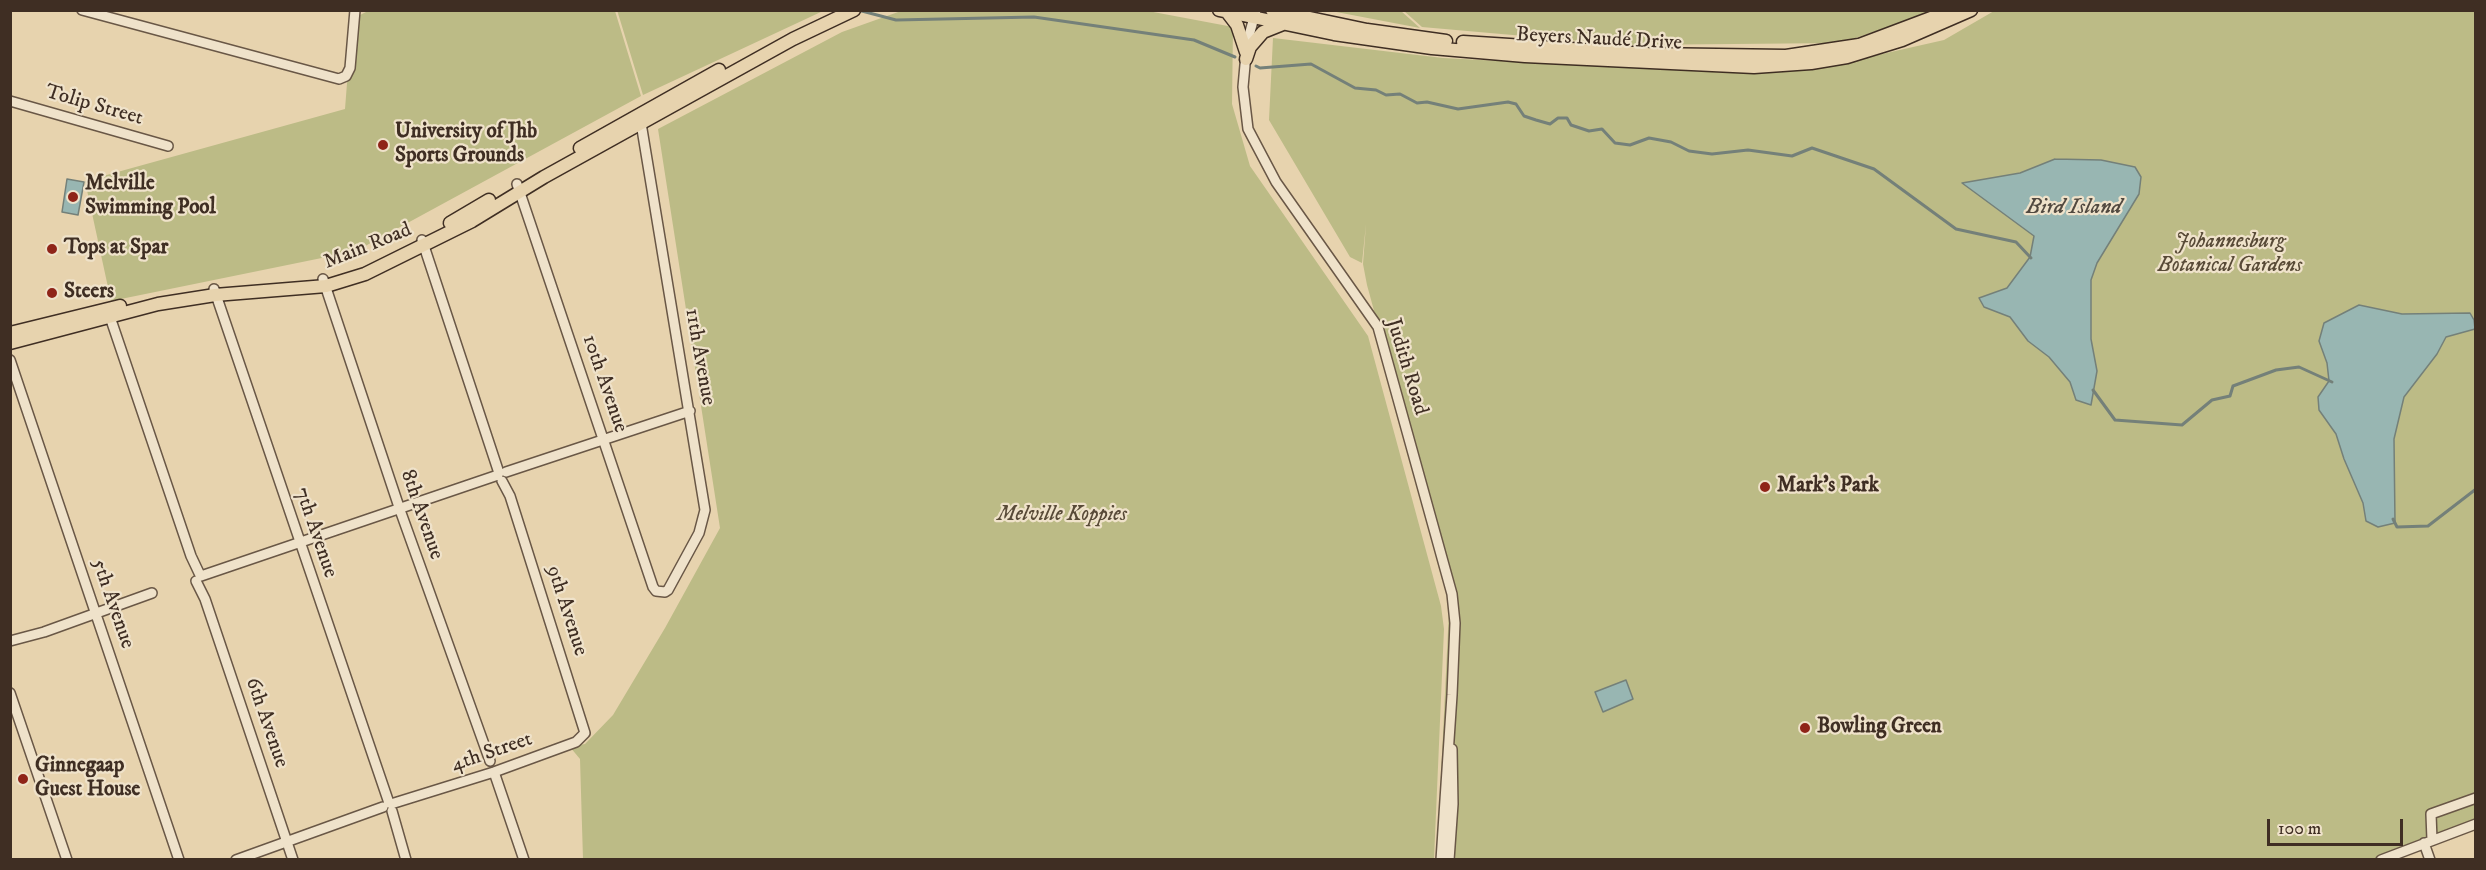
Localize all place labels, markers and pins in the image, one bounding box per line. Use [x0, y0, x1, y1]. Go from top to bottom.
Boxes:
place label: University of Jhb Sports Grounds [395, 120, 537, 170]
marker: University of Jhb Sports Grounds [376, 138, 390, 152]
place label: Melville Swimming Pool [85, 172, 216, 222]
marker: Melville Swimming Pool [66, 190, 80, 204]
place label: Tops at Spar [64, 236, 168, 262]
marker: Tops at Spar [45, 242, 59, 256]
place label: Steers [64, 280, 114, 306]
marker: Steers [45, 286, 59, 300]
place label: Mark's Park [1777, 474, 1879, 500]
marker: Mark's Park [1758, 480, 1772, 494]
place label: Bowling Green [1817, 715, 1942, 741]
marker: Bowling Green [1798, 721, 1812, 735]
place label: Ginnegaap Guest House [35, 754, 140, 804]
marker: Ginnegaap Guest House [16, 772, 30, 786]

